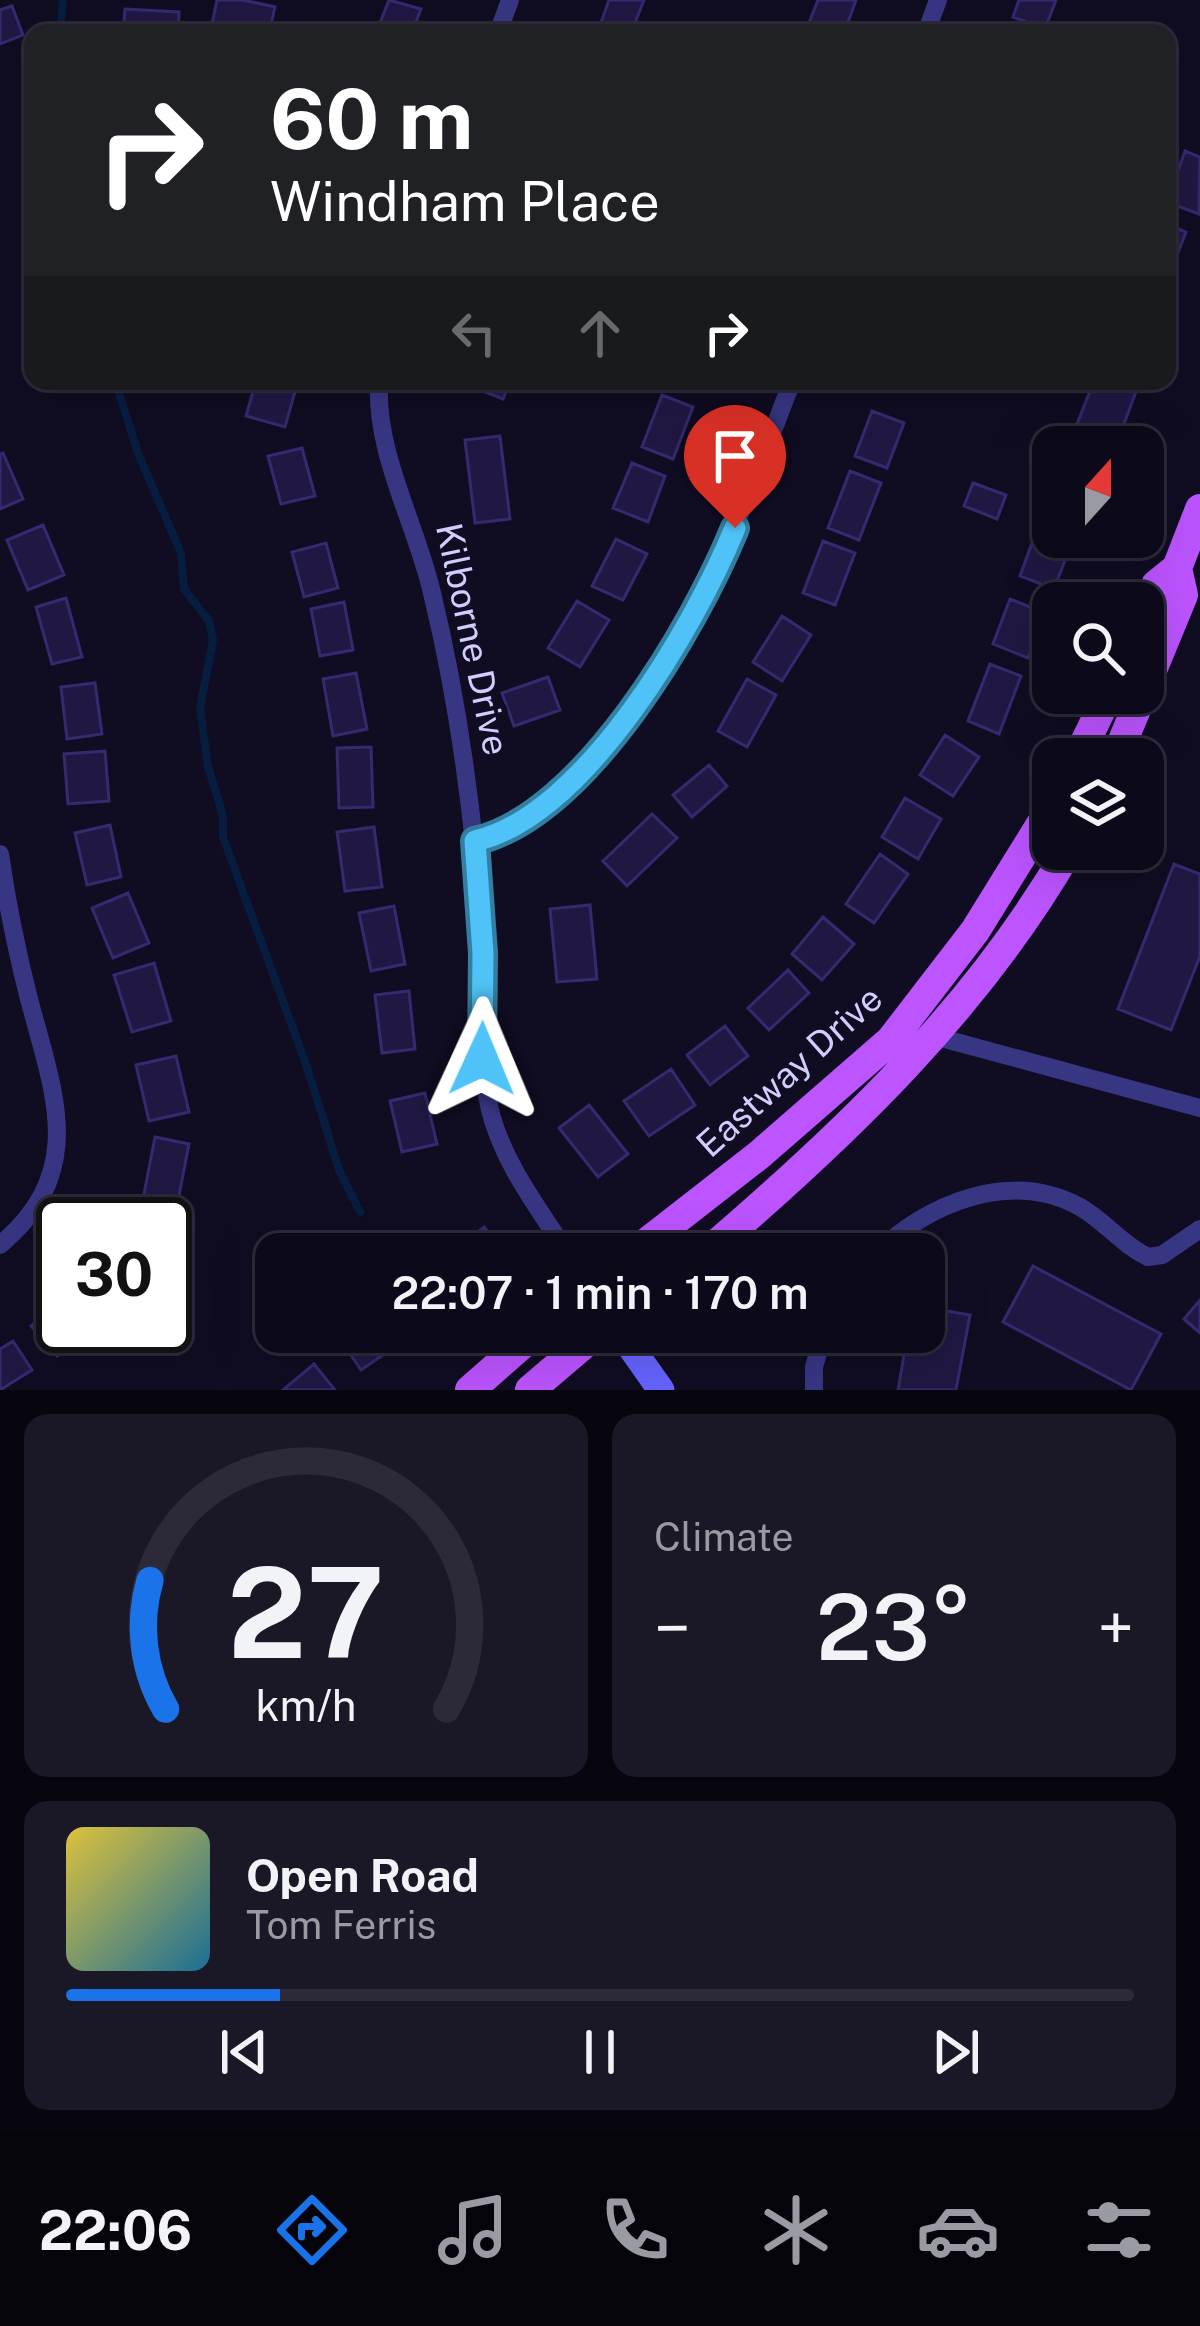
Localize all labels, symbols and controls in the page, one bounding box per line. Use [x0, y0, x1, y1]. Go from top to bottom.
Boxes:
text: 60 m [270, 69, 474, 168]
icon: right [72, 72, 228, 228]
text: Windham Place [270, 170, 660, 233]
icon: left [441, 300, 507, 366]
icon: ahead [567, 300, 633, 366]
icon: right [693, 300, 759, 366]
pin [684, 405, 786, 528]
icon: arrive [702, 423, 768, 489]
north arrow [1032, 426, 1164, 558]
map controls [1032, 426, 1164, 870]
street label: Kilborne Drive [428, 519, 518, 759]
button: search [1032, 582, 1164, 714]
button: layers [1032, 738, 1164, 870]
street label: Eastway Drive [688, 977, 890, 1165]
position arrow [419, 996, 545, 1122]
speed limit sign: 30 [36, 1197, 192, 1353]
text: 22:07 · 1 min · 170 m [391, 1266, 809, 1319]
text: Climate [654, 1514, 794, 1560]
text: 27 [227, 1539, 385, 1686]
text: 23° [816, 1574, 972, 1680]
text: − [654, 1589, 691, 1667]
text: + [1097, 1589, 1134, 1667]
text: km/h [256, 1679, 356, 1730]
text: Open Road [246, 1849, 479, 1902]
text: Tom Ferris [246, 1902, 436, 1948]
icon: previous [211, 2019, 277, 2085]
icon: pause [567, 2019, 633, 2085]
icon: next [923, 2019, 989, 2085]
icon: directions [270, 2188, 354, 2272]
icon: music [431, 2188, 515, 2272]
icon: phone [593, 2188, 677, 2272]
icon: climate [754, 2188, 838, 2272]
icon: car [916, 2188, 1000, 2272]
icon: filters [1077, 2188, 1161, 2272]
text: 22:06 [39, 2199, 192, 2262]

